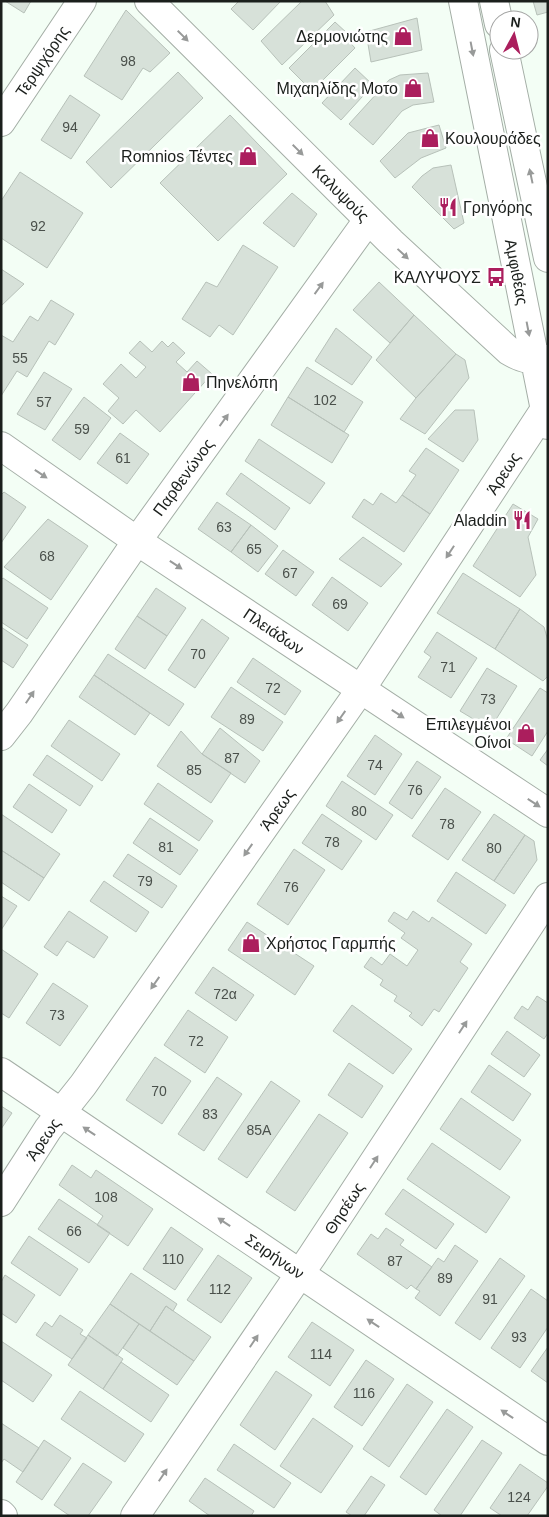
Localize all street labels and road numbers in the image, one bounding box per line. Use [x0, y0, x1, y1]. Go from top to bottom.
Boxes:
street label: Τερψιχόρης [12, 22, 72, 100]
street label: Καλυψούς [309, 162, 373, 225]
street label: Αμφιθέας [502, 238, 531, 307]
street label: Παρθενώνος [150, 435, 217, 519]
street label: Άρεως [483, 449, 524, 498]
street label: Πλειάδων [240, 605, 307, 658]
street label: Άρεως [257, 785, 298, 833]
street label: Άρεως [23, 1115, 64, 1164]
street label: Θησέως [321, 1179, 368, 1237]
street label: Σειρήνων [242, 1231, 307, 1282]

